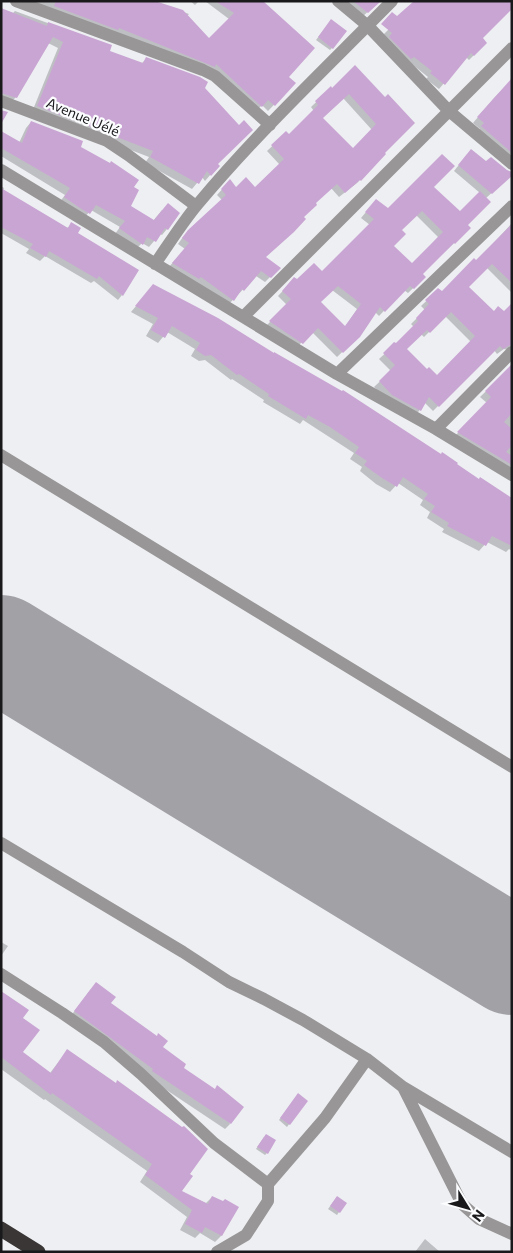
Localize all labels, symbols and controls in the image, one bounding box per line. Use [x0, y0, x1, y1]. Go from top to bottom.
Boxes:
street label: Avenue Uélé [44, 93, 122, 140]
north arrow [443, 1183, 493, 1233]
text: N [469, 1207, 489, 1225]

